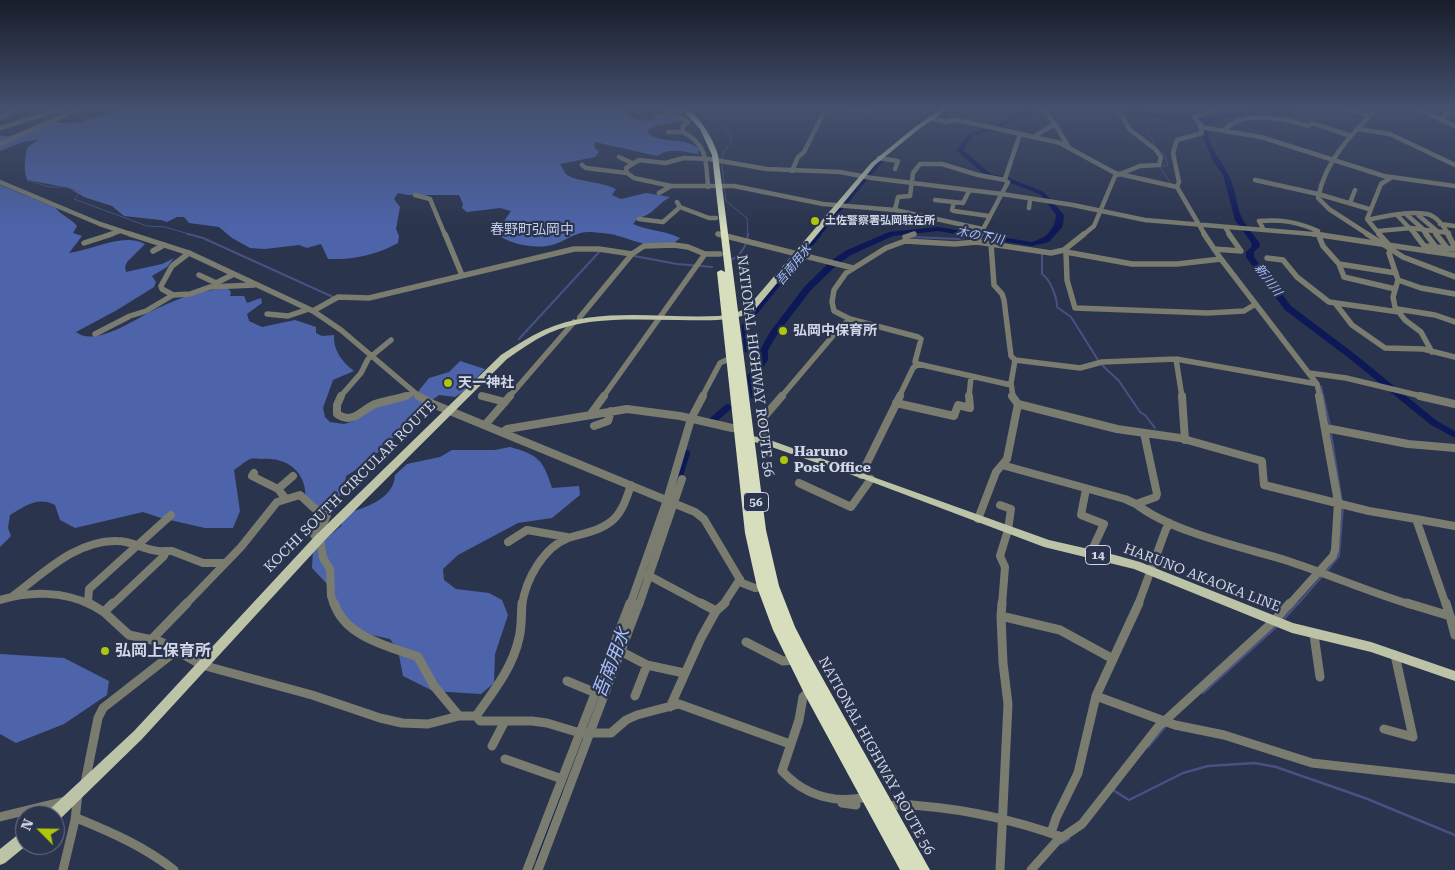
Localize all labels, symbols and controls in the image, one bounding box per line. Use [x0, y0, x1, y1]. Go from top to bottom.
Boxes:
place label: 土佐警察署弘岡駐在所 [825, 214, 935, 228]
marker: 土佐警察署弘岡駐在所 [809, 215, 821, 227]
district label: 春野町弘岡中 [490, 222, 574, 238]
water label: 木の下川 [955, 224, 1005, 248]
water label: 吾南用水 [773, 242, 815, 288]
street label: NATIONAL HIGHWAY ROUTE 56 [733, 254, 777, 478]
water label: 新川川 [1251, 261, 1285, 299]
place label: 弘岡中保育所 [793, 323, 877, 339]
marker: 弘岡中保育所 [777, 325, 789, 337]
place label: 天一神社 [458, 375, 514, 391]
marker: 天一神社 [442, 377, 454, 389]
street label: KOCHI SOUTH CIRCULAR ROUTE [261, 398, 439, 576]
place label: Haruno Post Office [794, 444, 871, 477]
marker: Haruno Post Office [778, 454, 790, 466]
road number: 56 [744, 492, 768, 512]
street label: HARUNO AKAOKA LINE [1121, 540, 1283, 616]
road number: 14 [1086, 546, 1110, 564]
water label: 吾南用水 [589, 626, 635, 700]
place label: 弘岡上保育所 [115, 641, 211, 661]
marker: 弘岡上保育所 [99, 645, 111, 657]
street label: NATIONAL HIGHWAY ROUTE 56 [814, 654, 938, 858]
north arrow [15, 805, 65, 855]
text: N [18, 816, 37, 833]

